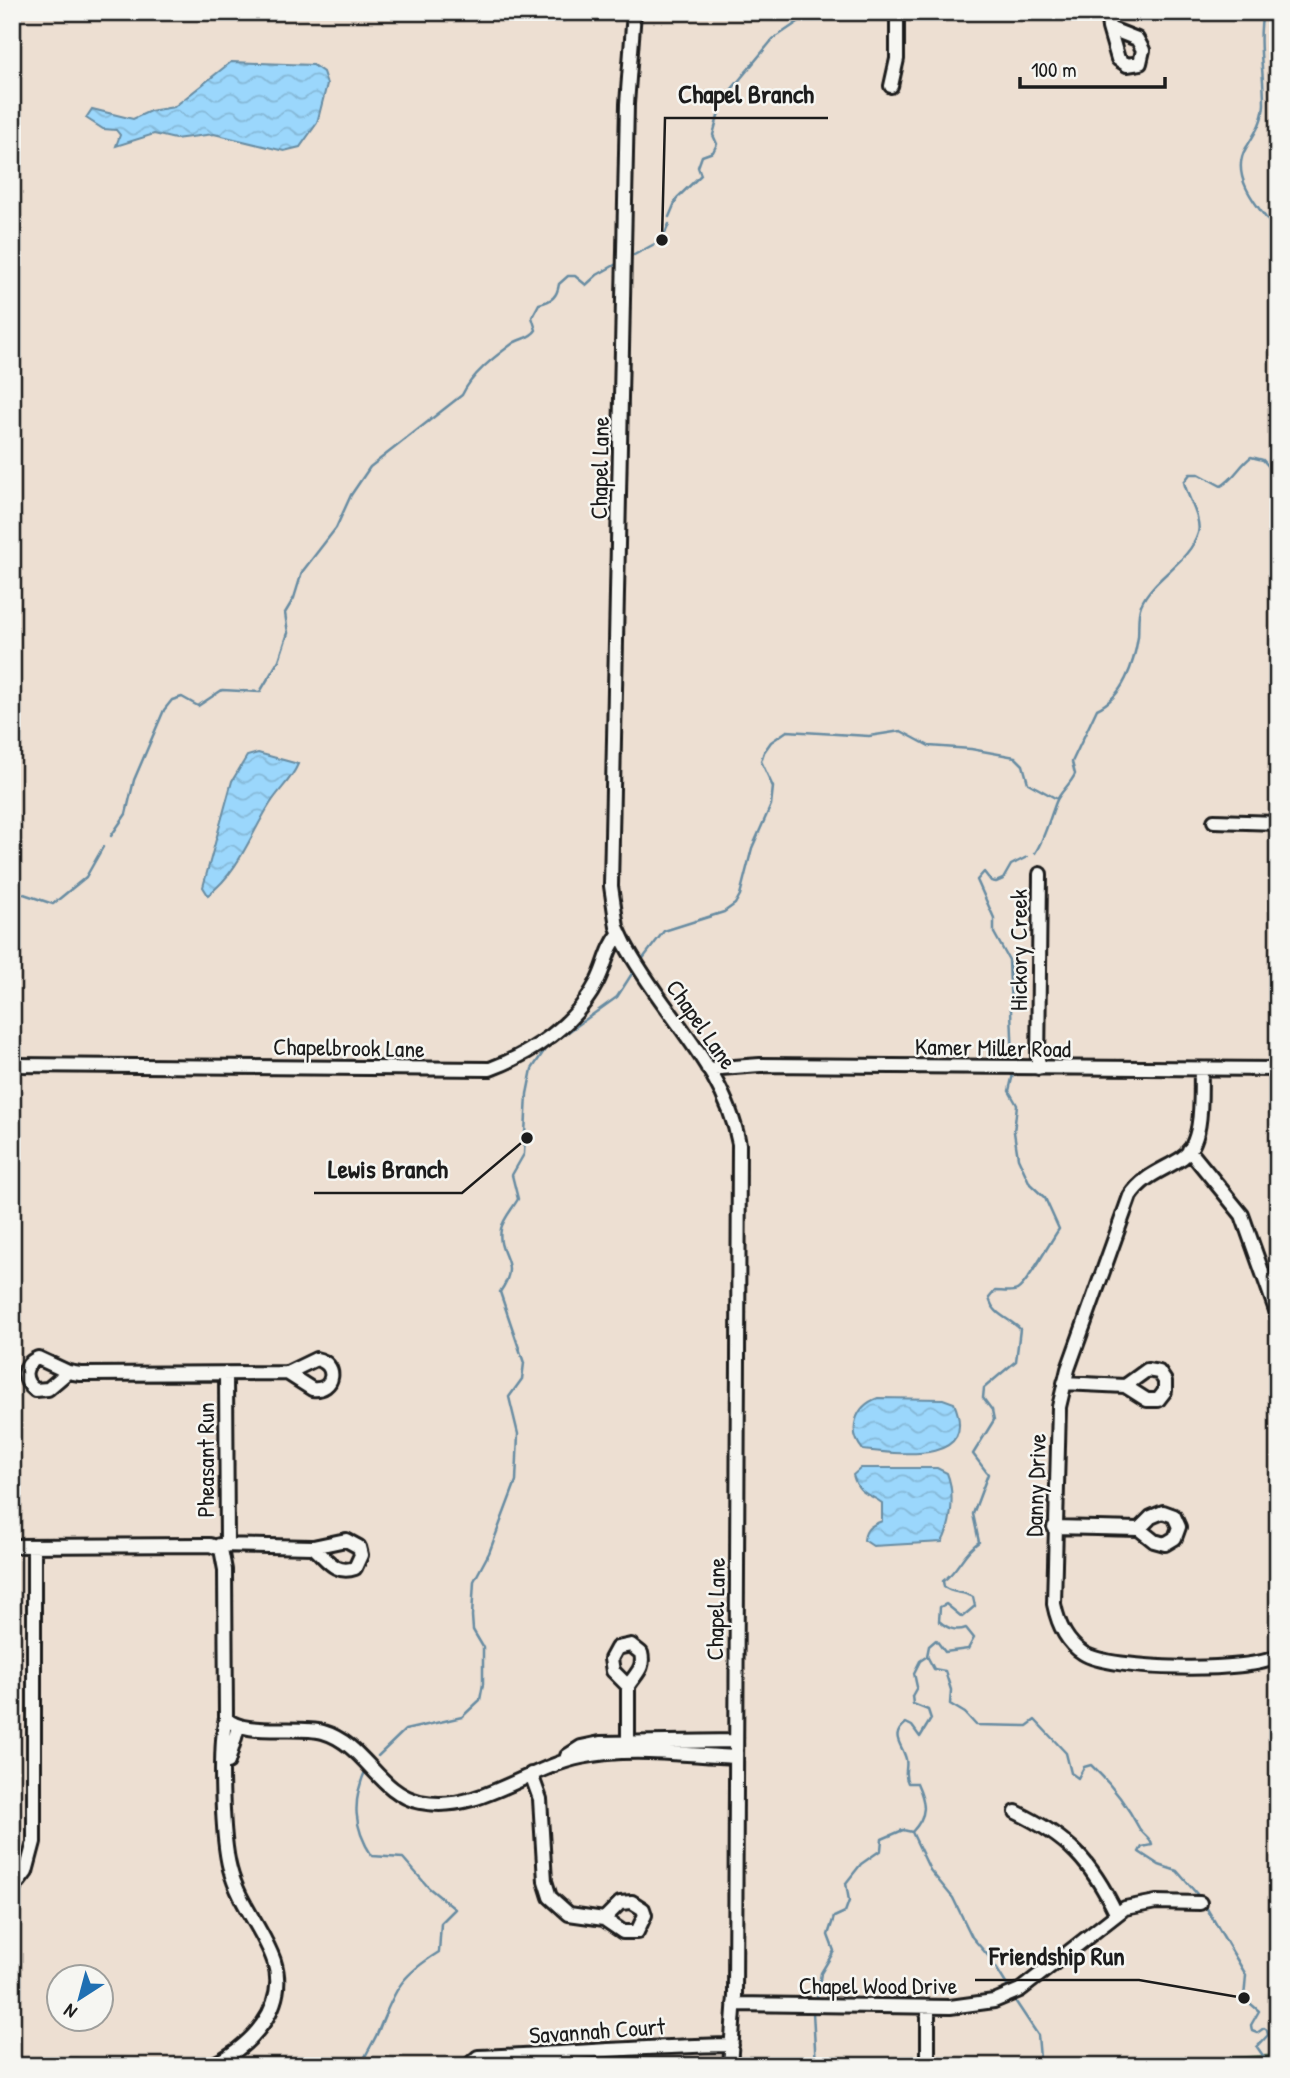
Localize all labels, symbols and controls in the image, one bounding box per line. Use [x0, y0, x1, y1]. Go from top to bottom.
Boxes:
scale bar [1020, 46, 1166, 90]
text: 100 m [1031, 55, 1077, 84]
callout: Chapel Branch [665, 71, 828, 118]
text: Chapel Branch [678, 76, 814, 112]
street label: Chapel Lane [582, 416, 616, 520]
street label: Hickory Creek [1002, 889, 1034, 1011]
street label: Chapel Lane [659, 973, 745, 1076]
street label: Chapelbrook Lane [273, 1030, 425, 1064]
street label: Kamer Miller Road [915, 1030, 1071, 1064]
callout: Lewis Branch [314, 1146, 462, 1193]
text: Lewis Branch [328, 1151, 448, 1186]
street label: Pheasant Run [189, 1402, 221, 1518]
street label: Danny Drive [1017, 1432, 1053, 1537]
street label: Chapel Lane [698, 1557, 732, 1661]
callout: Friendship Run [975, 1933, 1139, 1980]
text: Friendship Run [988, 1938, 1125, 1974]
north arrow [46, 1962, 116, 2032]
street label: Chapel Wood Drive [799, 1969, 958, 2001]
text: N [58, 1998, 82, 2025]
street label: Savannah Court [528, 2009, 667, 2051]

